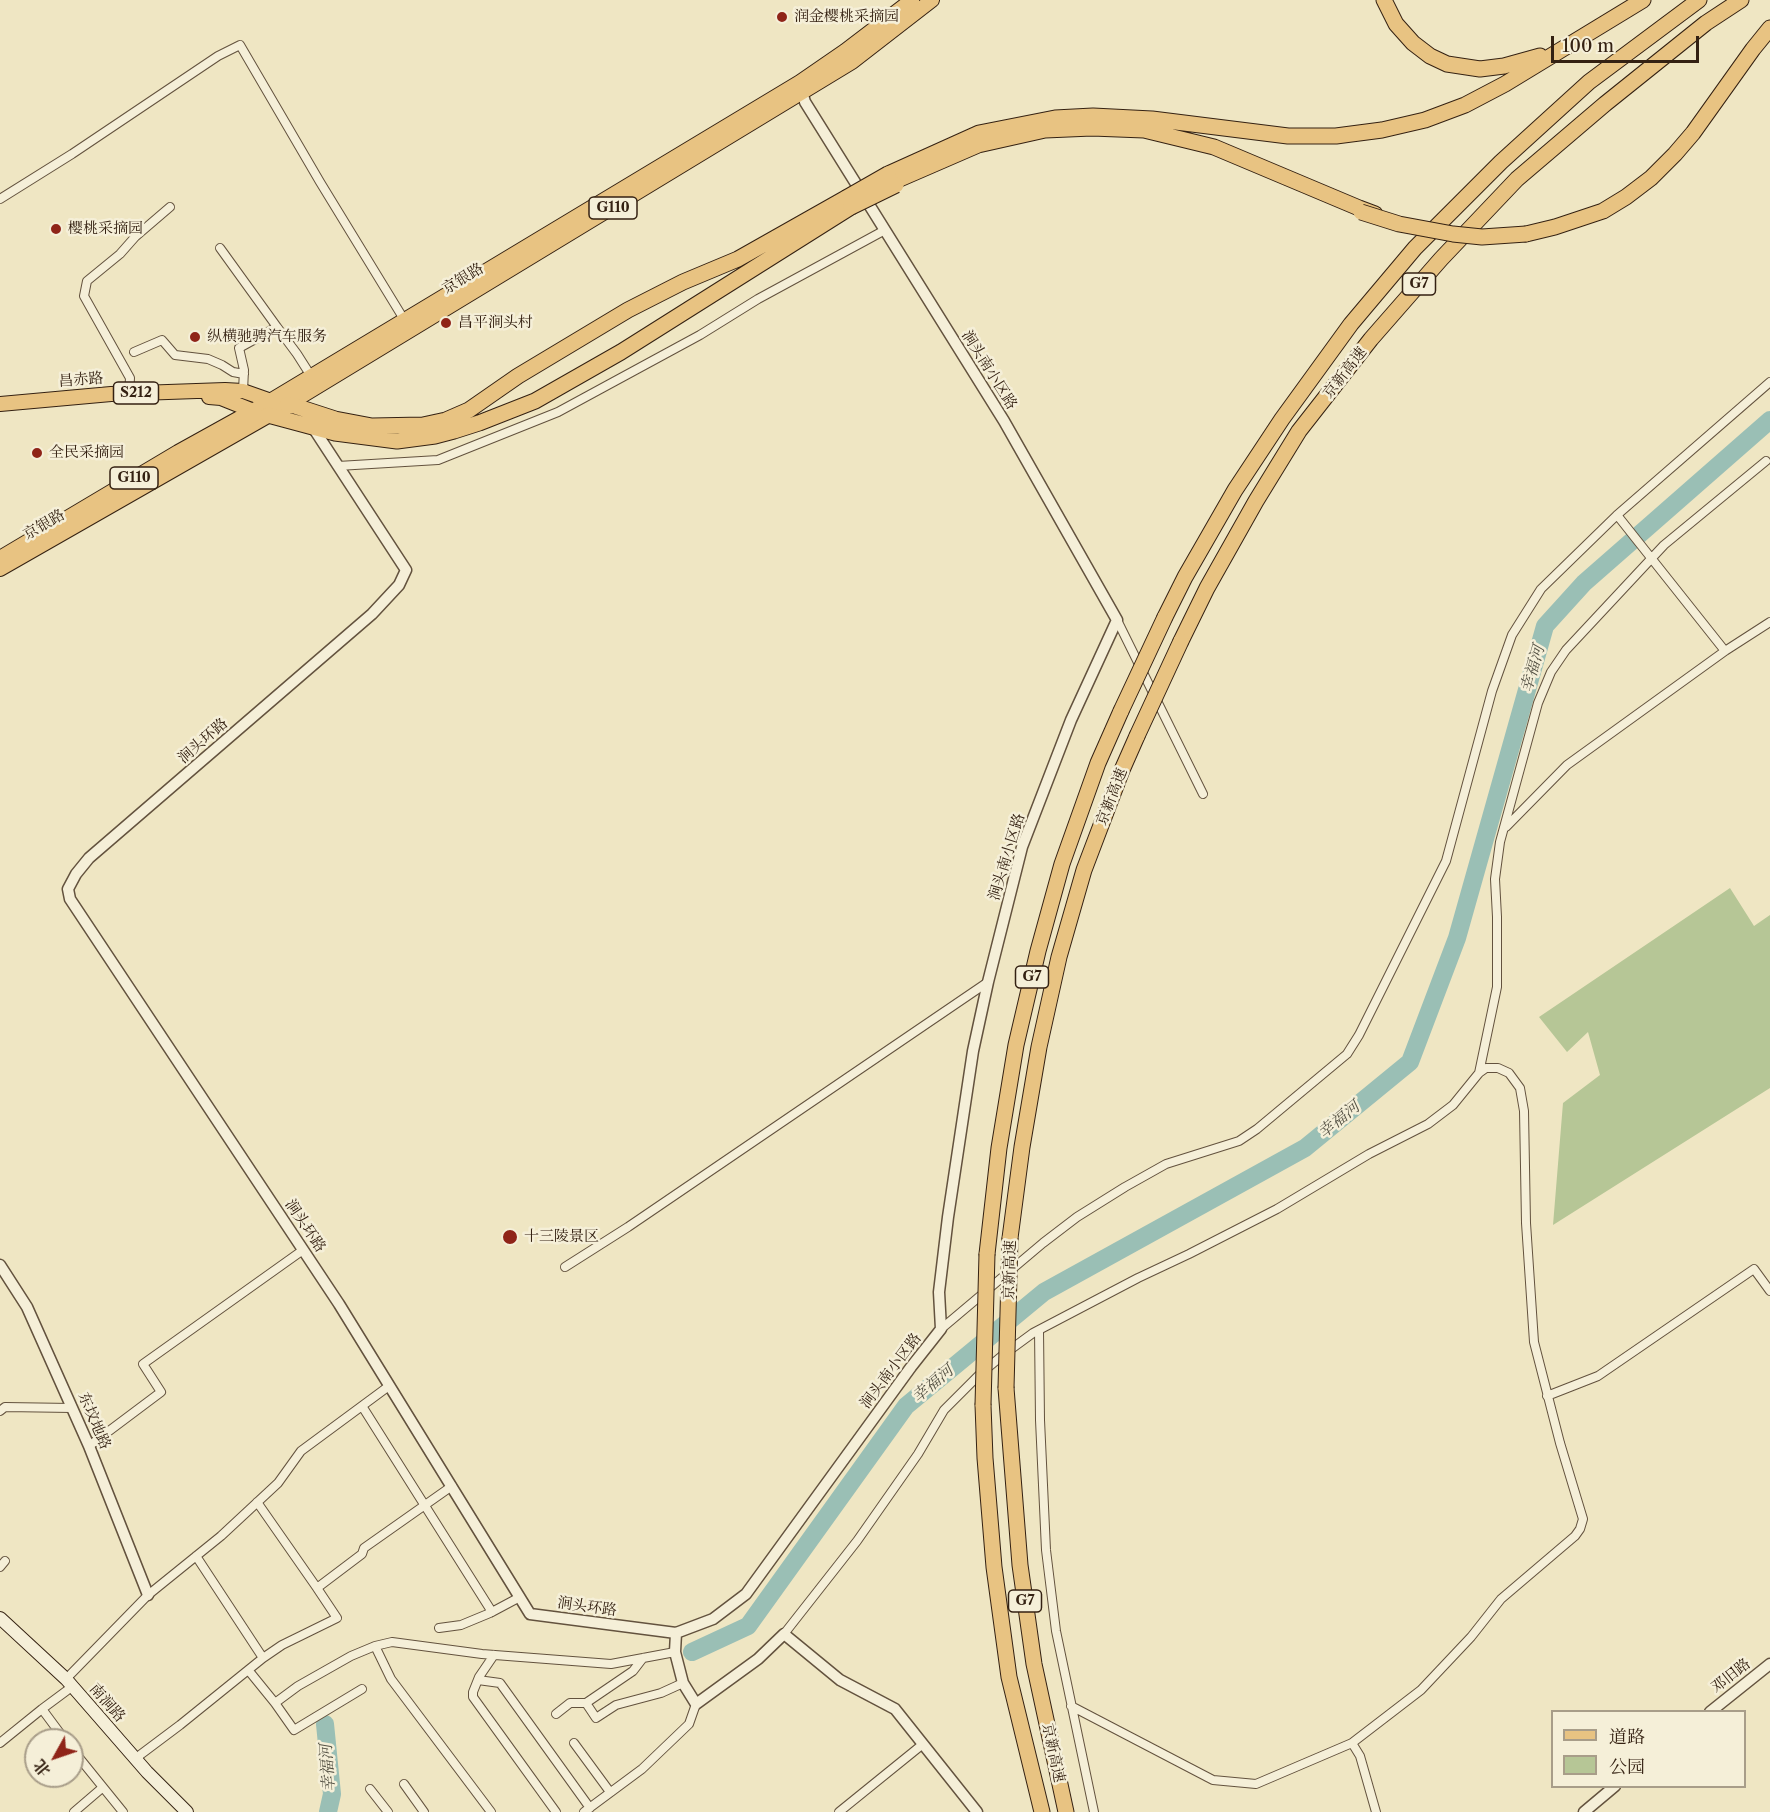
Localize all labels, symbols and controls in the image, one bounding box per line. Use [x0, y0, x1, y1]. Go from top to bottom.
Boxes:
place label: 润金樱桃采摘园 [794, 8, 899, 26]
marker: 润金樱桃采摘园 [775, 10, 789, 24]
scale bar [1554, 24, 1702, 62]
text: 100 m [1562, 35, 1614, 57]
road number: G110 [589, 197, 637, 219]
place label: 樱桃采摘园 [68, 220, 143, 238]
marker: 樱桃采摘园 [49, 222, 63, 236]
street label: 京银路 [439, 260, 487, 298]
road number: G7 [1402, 273, 1436, 295]
place label: 昌平涧头村 [458, 314, 533, 332]
marker: 昌平涧头村 [439, 316, 453, 330]
street label: 涧头南小区路 [958, 327, 1020, 413]
place label: 纵横驰骋汽车服务 [207, 328, 327, 346]
marker: 纵横驰骋汽车服务 [188, 330, 202, 344]
street label: 京新高速 [1319, 344, 1371, 402]
street label: 昌赤路 [58, 369, 104, 391]
road number: S212 [114, 382, 158, 404]
place label: 全民采摘园 [49, 444, 124, 462]
marker: 全民采摘园 [30, 446, 44, 460]
road number: G110 [110, 467, 158, 489]
street label: 京银路 [20, 506, 68, 544]
water label: 幸福河 [1517, 643, 1549, 695]
street label: 涧头环路 [174, 715, 232, 767]
street label: 京新高速 [1093, 766, 1131, 828]
street label: 涧头南小区路 [985, 811, 1029, 903]
road number: G7 [1016, 966, 1048, 988]
water label: 幸福河 [1314, 1097, 1364, 1143]
street label: 涧头环路 [281, 1196, 329, 1256]
marker: 十三陵景区 [501, 1228, 519, 1246]
place label: 十三陵景区 [524, 1228, 599, 1246]
street label: 京新高速 [1000, 1240, 1020, 1300]
street label: 涧头南小区路 [857, 1330, 925, 1412]
water label: 幸福河 [908, 1361, 958, 1407]
street label: 东坟地路 [74, 1390, 114, 1452]
road number: G7 [1008, 1590, 1042, 1612]
street label: 涧头环路 [556, 1594, 618, 1620]
street label: 邓旧路 [1708, 1655, 1754, 1697]
street label: 南涧路 [85, 1680, 129, 1726]
legend [1551, 1710, 1746, 1788]
street label: 京新高速 [1038, 1722, 1068, 1784]
text: 道路 [1609, 1726, 1645, 1748]
north arrow [24, 1728, 84, 1788]
water label: 幸福河 [317, 1743, 339, 1793]
text: 北 [29, 1756, 55, 1781]
text: 公园 [1609, 1756, 1645, 1778]

